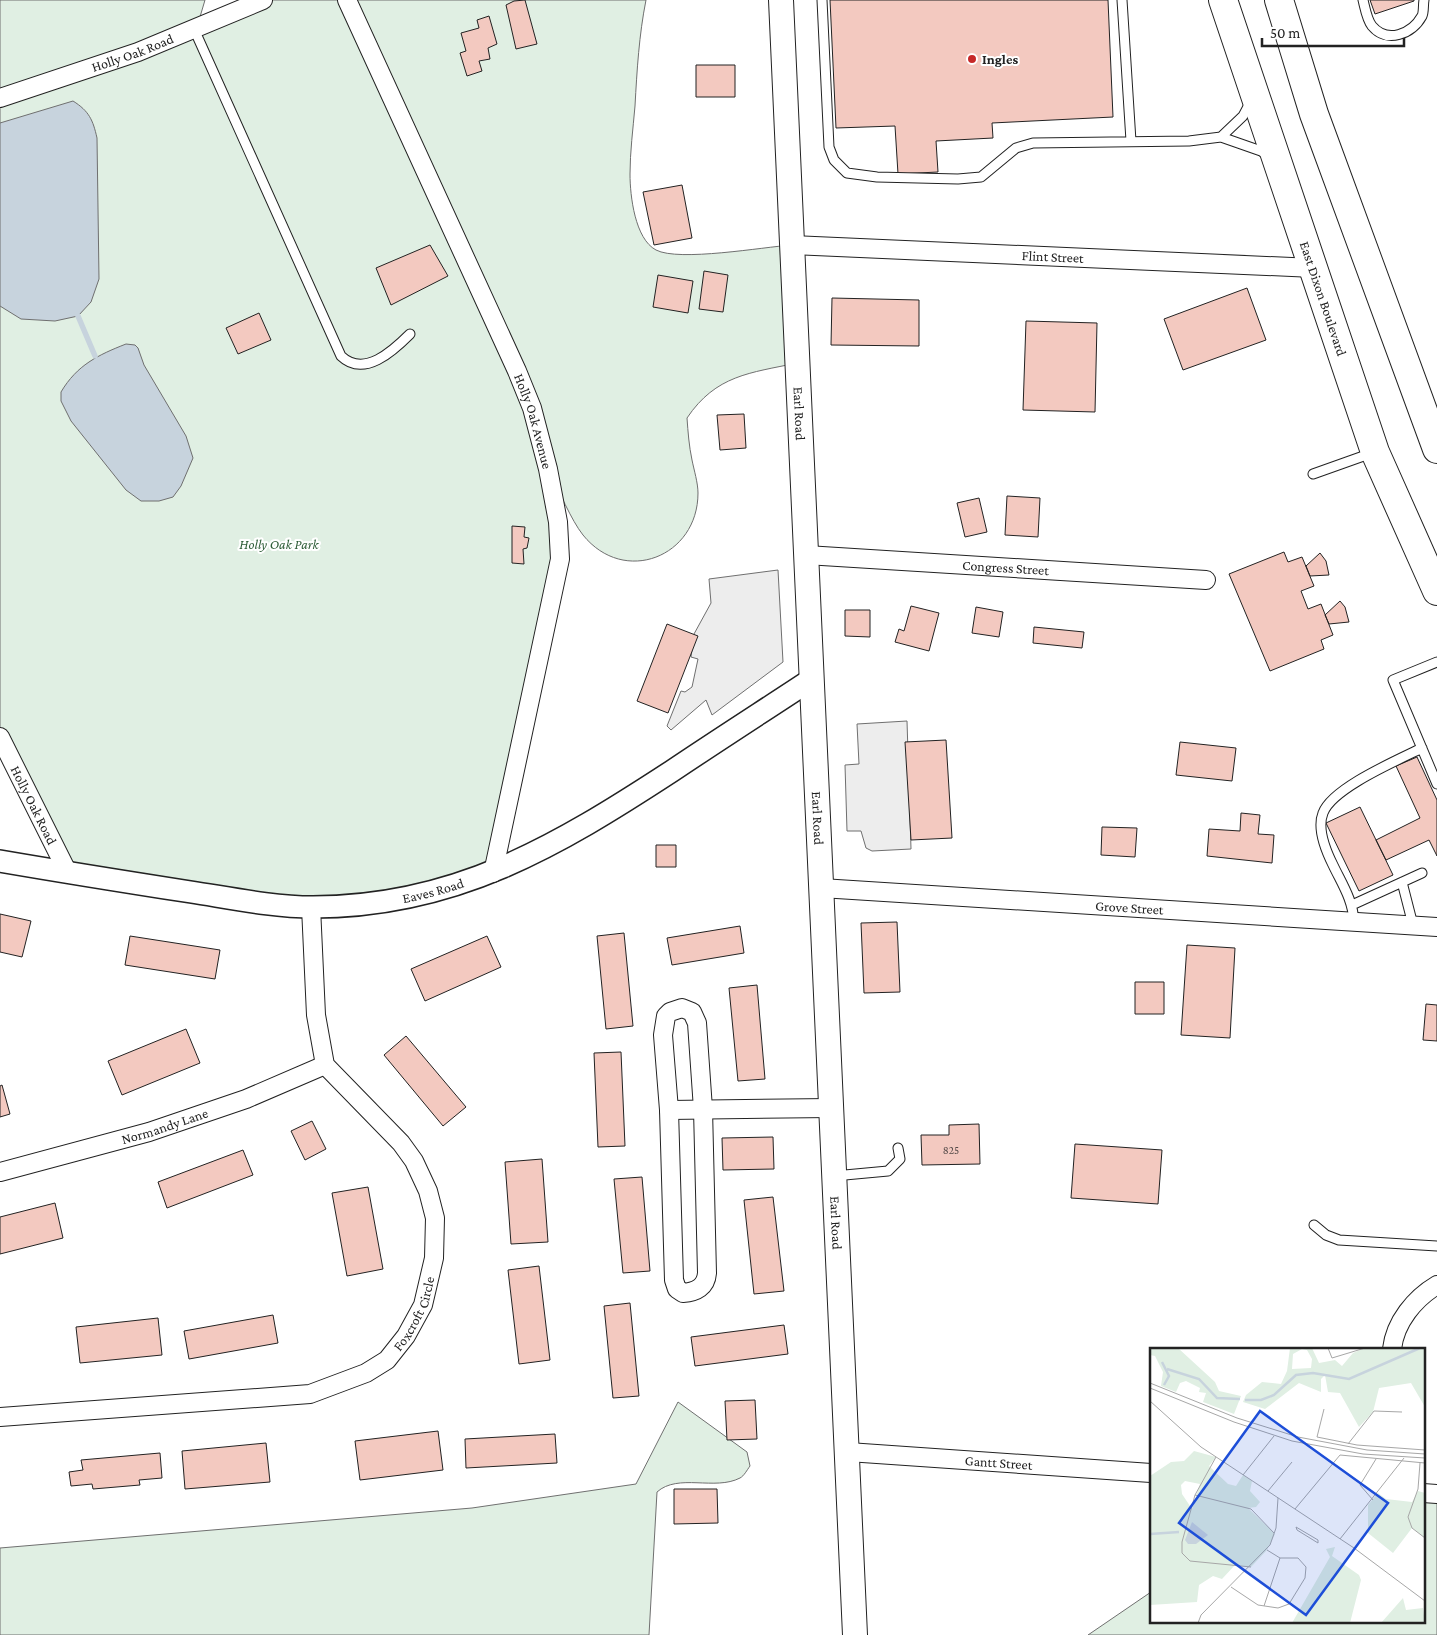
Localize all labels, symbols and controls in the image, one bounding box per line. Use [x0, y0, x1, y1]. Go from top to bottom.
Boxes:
scale bar [1262, 15, 1404, 47]
text: 50 m [1270, 25, 1300, 41]
street label: Holly Oak Road [89, 30, 176, 75]
place label: Ingles [982, 51, 1018, 67]
marker: Ingles [966, 53, 978, 65]
street label: East Dixon Boulevard [1297, 239, 1350, 359]
street label: Flint Street [1021, 247, 1084, 266]
street label: Holly Oak Avenue [511, 371, 556, 470]
street label: Earl Road [791, 386, 809, 441]
park label: Holly Oak Park [239, 536, 320, 552]
street label: Congress Street [962, 557, 1050, 578]
street label: Holly Oak Road [8, 763, 61, 848]
street label: Earl Road [809, 791, 827, 846]
street label: Eaves Road [401, 874, 466, 906]
street label: Grove Street [1095, 897, 1164, 918]
street label: Normandy Lane [120, 1105, 210, 1147]
house number: 825 [943, 1144, 959, 1156]
street label: Earl Road [827, 1196, 846, 1251]
street label: Foxcroft Circle [390, 1275, 437, 1354]
inset map [1150, 1348, 1424, 1622]
street label: Gantt Street [964, 1452, 1033, 1473]

